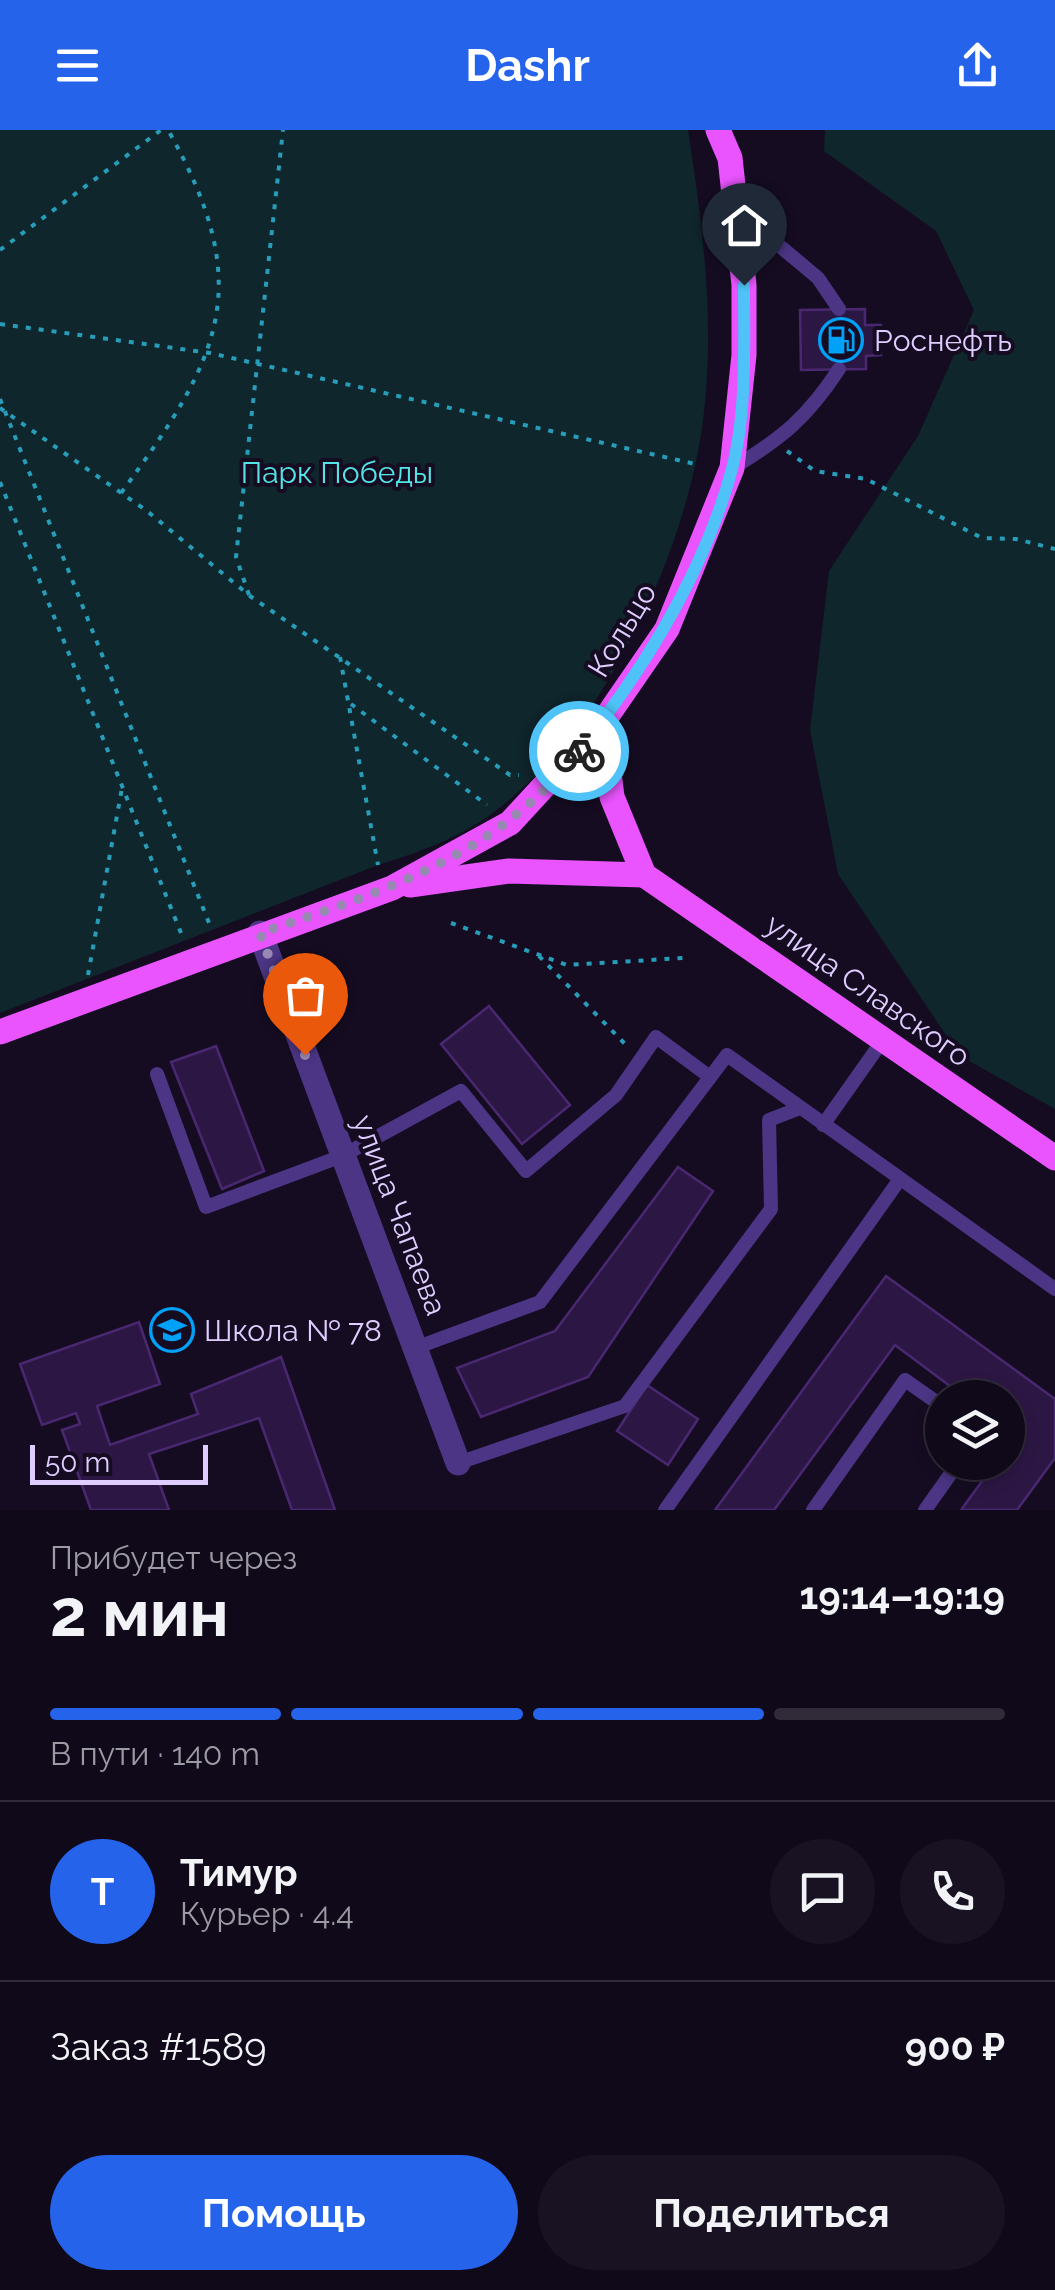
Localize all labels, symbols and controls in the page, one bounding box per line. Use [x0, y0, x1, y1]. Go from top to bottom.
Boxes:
icon: menu [50, 38, 105, 93]
icon: share [950, 38, 1005, 93]
text: Dashr [465, 39, 590, 92]
pin [702, 183, 787, 286]
icon: home [717, 198, 772, 253]
fuel station icon: Роснефть [818, 317, 864, 363]
place label: Роснефть [874, 323, 1012, 358]
park label: Парк Победы [241, 455, 433, 490]
street label: Кольцо [581, 577, 663, 683]
courier [529, 701, 629, 801]
icon: bike [552, 724, 607, 779]
street label: улица Славского [759, 906, 977, 1074]
pin [263, 953, 348, 1056]
icon: bag [278, 968, 333, 1023]
street label: улица Чапаева [346, 1110, 454, 1320]
school or university icon: Школа № 78 [149, 1307, 195, 1353]
place label: Школа № 78 [204, 1313, 382, 1348]
map controls [925, 1380, 1025, 1480]
button: layers [925, 1380, 1025, 1480]
scale bar [30, 1440, 208, 1484]
text: 50 m [45, 1446, 110, 1479]
text: Прибудет через [50, 1539, 297, 1576]
text: 19:14–19:19 [799, 1573, 1005, 1618]
text: 2 мин [50, 1575, 229, 1651]
text: В пути · 140 m [50, 1735, 260, 1772]
button: chat [770, 1839, 875, 1944]
button: phone [900, 1839, 1005, 1944]
text: Тимур [180, 1850, 298, 1895]
text: Т [91, 1869, 114, 1914]
text: Курьер · 4.4 [180, 1895, 354, 1932]
text: Заказ #1589 [50, 2024, 267, 2069]
text: 900 ₽ [905, 2024, 1005, 2069]
button: Помощь [50, 2155, 518, 2270]
button: Поделиться [538, 2155, 1005, 2270]

